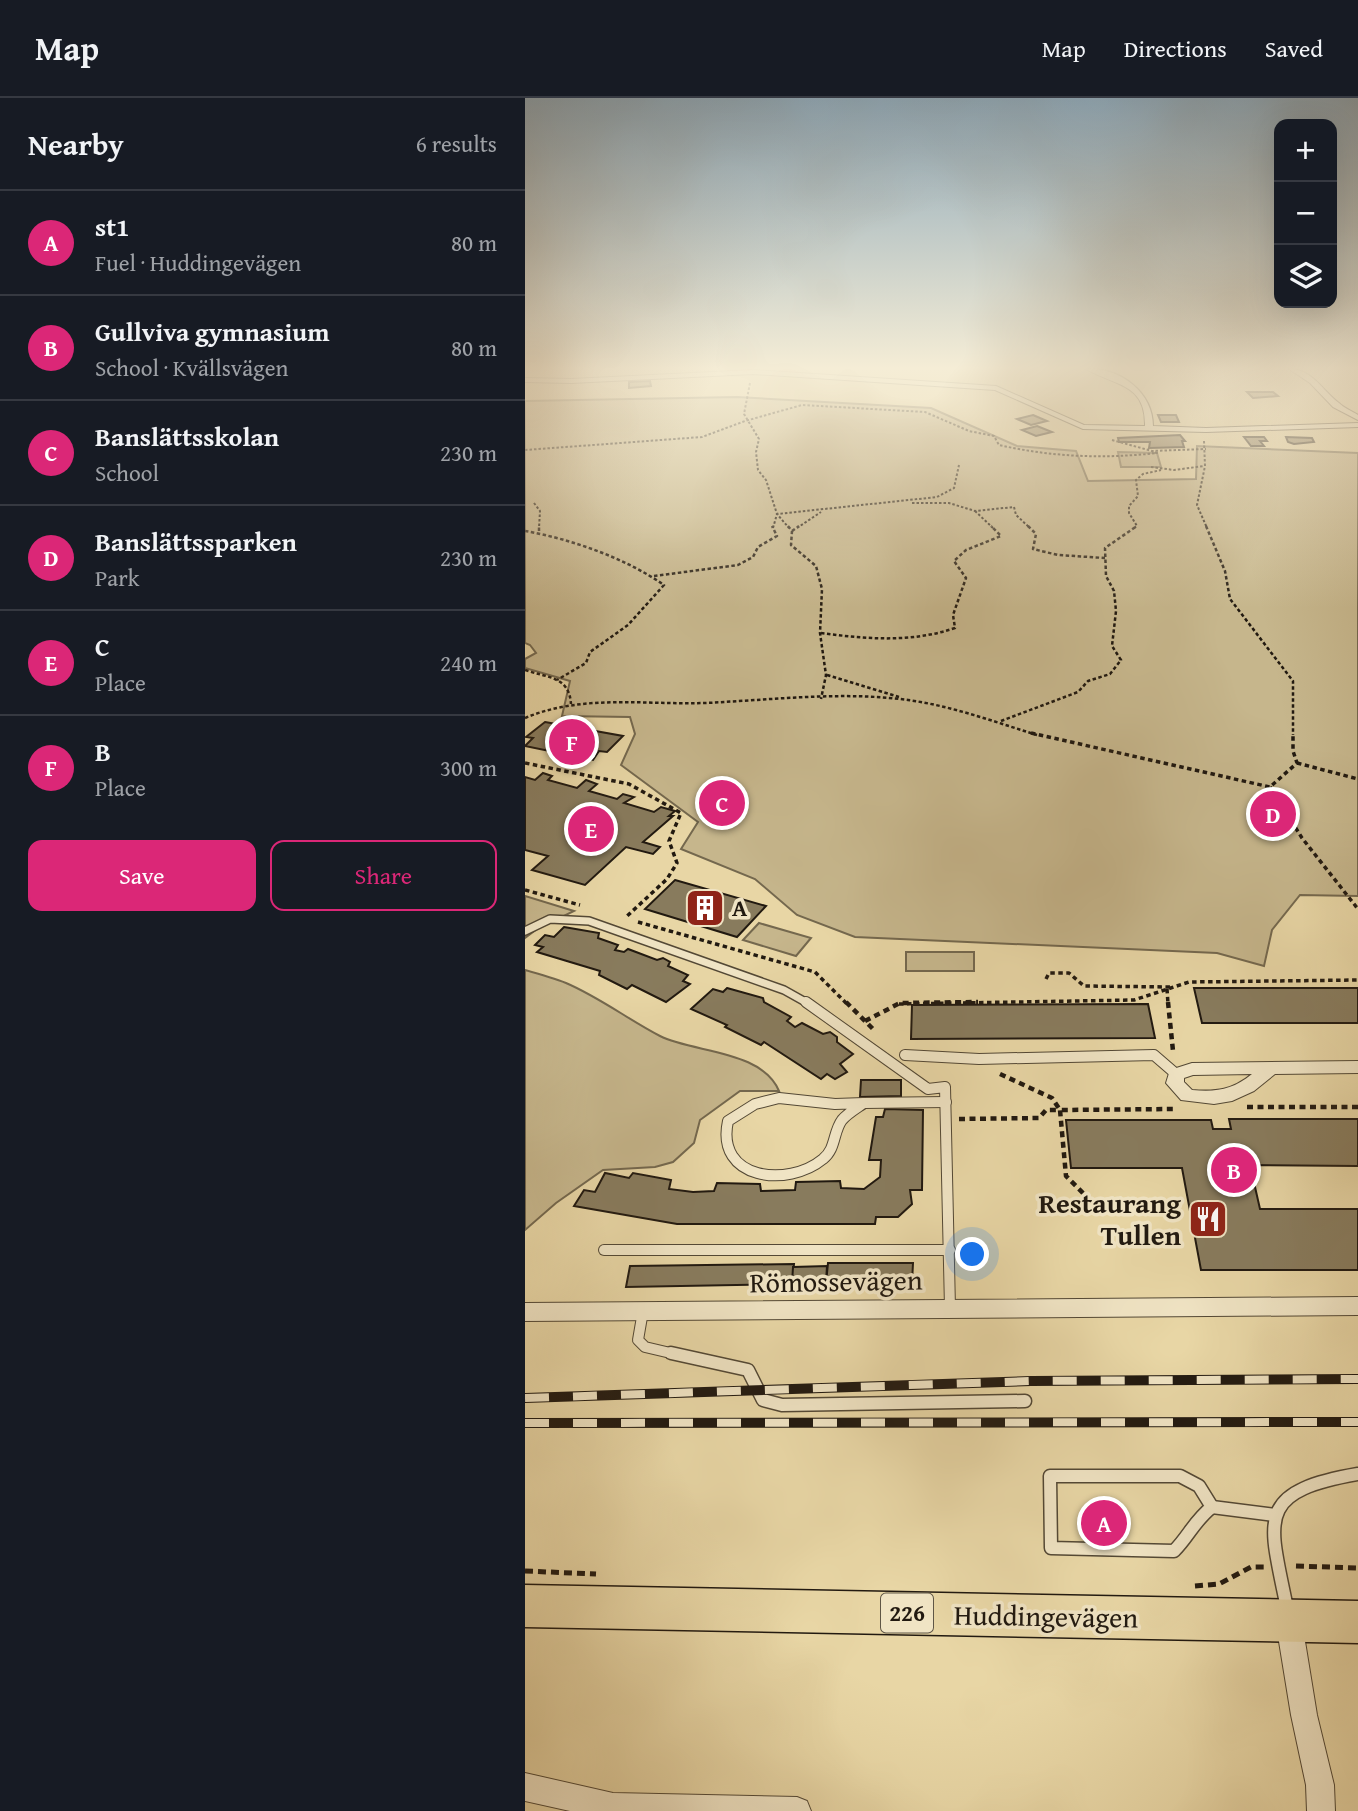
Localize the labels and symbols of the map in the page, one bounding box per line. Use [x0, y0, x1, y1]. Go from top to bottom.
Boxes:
pin: F [549, 716, 595, 768]
pin: C [699, 777, 745, 829]
pin: D [1250, 788, 1296, 840]
pin: E [568, 803, 614, 855]
building icon: A [684, 887, 726, 929]
place label: A [732, 890, 748, 925]
pin: B [1211, 1144, 1257, 1196]
place label: Restaurang Tullen [1039, 1182, 1181, 1255]
restaurant icon: Restaurang Tullen [1187, 1198, 1229, 1240]
your location [955, 1237, 989, 1271]
street label: Römossevägen [749, 1258, 923, 1303]
pin: A [1081, 1497, 1127, 1549]
street label: Huddingevägen [954, 1593, 1139, 1638]
road number: 226 [881, 1594, 933, 1632]

